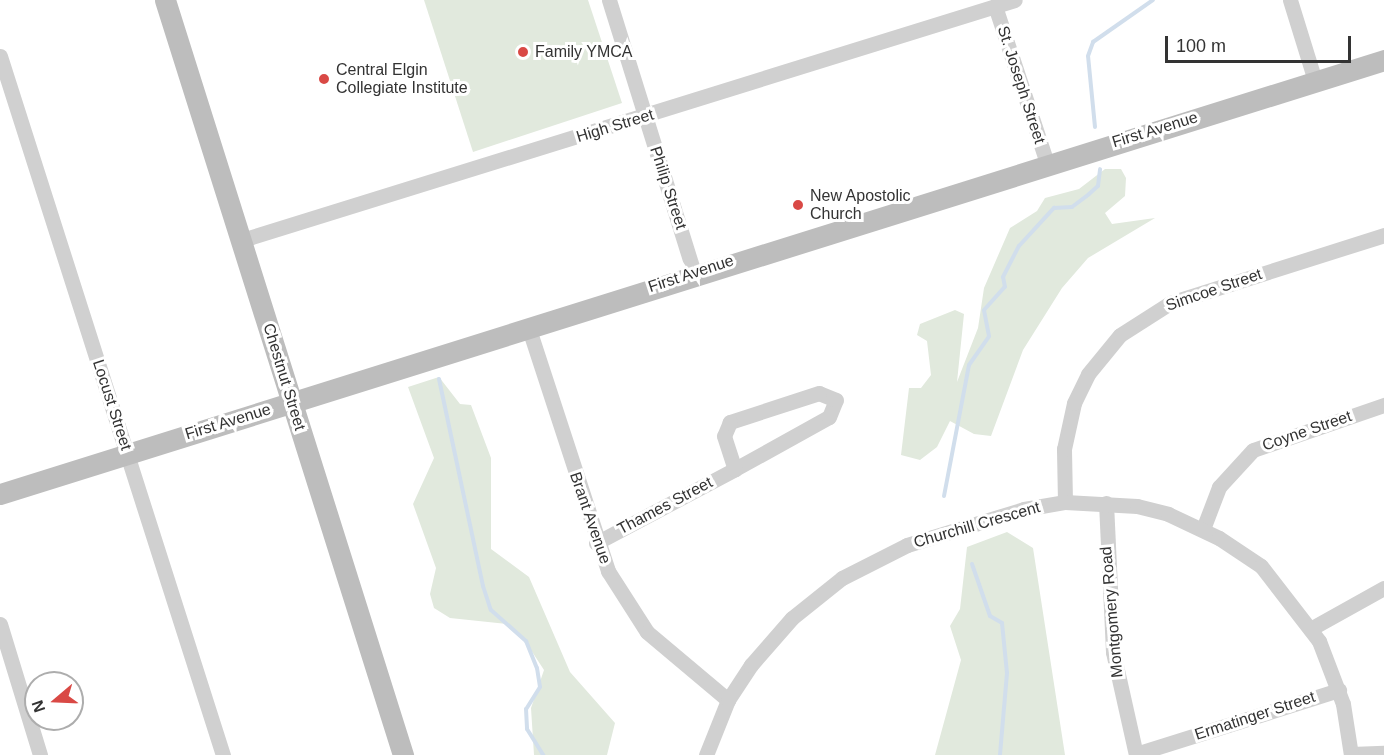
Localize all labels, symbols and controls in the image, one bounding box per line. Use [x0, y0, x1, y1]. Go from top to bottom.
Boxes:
street label: St. Joseph Street [993, 24, 1049, 146]
scale bar [1168, 24, 1354, 62]
text: 100 m [1176, 36, 1226, 56]
place label: Family YMCA [535, 42, 633, 62]
marker: Family YMCA [516, 45, 530, 59]
place label: Central Elgin Collegiate Institute [336, 60, 468, 98]
marker: Central Elgin Collegiate Institute [317, 72, 331, 86]
street label: High Street [574, 105, 656, 147]
street label: First Avenue [1109, 108, 1201, 152]
street label: Philip Street [646, 144, 690, 232]
place label: New Apostolic Church [810, 186, 911, 224]
marker: New Apostolic Church [791, 198, 805, 212]
street label: First Avenue [645, 251, 737, 297]
street label: Simcoe Street [1163, 265, 1265, 315]
street label: Chestnut Street [259, 321, 309, 433]
street label: Locust Street [88, 357, 136, 453]
street label: First Avenue [182, 400, 274, 444]
street label: Coyne Street [1260, 407, 1354, 455]
street label: Brant Avenue [565, 469, 615, 567]
street label: Thames Street [614, 473, 716, 539]
street label: Churchill Crescent [912, 498, 1042, 552]
street label: Montgomery Road [1097, 546, 1127, 678]
north arrow [24, 671, 84, 731]
street label: Ermatinger Street [1192, 687, 1318, 745]
text: N [28, 698, 48, 715]

